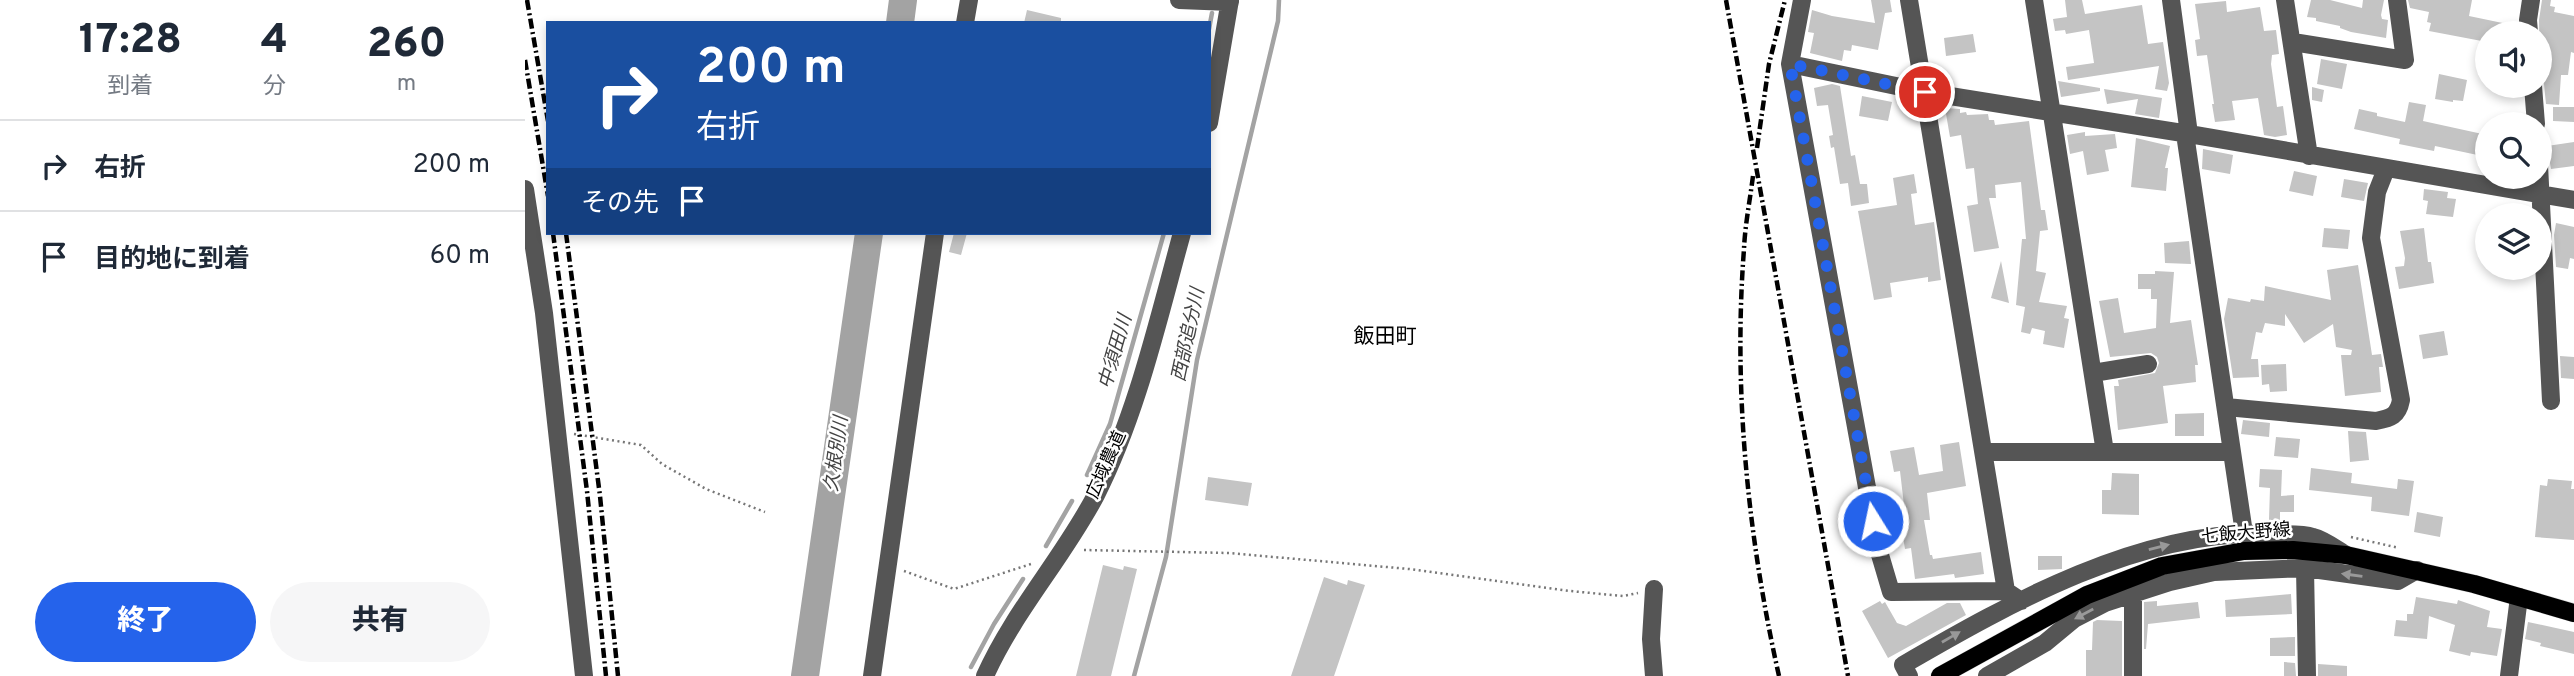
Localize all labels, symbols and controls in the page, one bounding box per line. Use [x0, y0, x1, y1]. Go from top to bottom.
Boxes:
text: 17:28 [79, 15, 182, 68]
text: 4 [261, 15, 288, 68]
text: 260 [367, 19, 446, 72]
map controls [2475, 21, 2552, 280]
button: sound [2475, 21, 2552, 98]
text: 200 m [696, 39, 846, 101]
icon: right [581, 49, 672, 140]
pin [1895, 62, 1955, 122]
text: m [397, 70, 416, 99]
text: 到着 [107, 73, 153, 102]
text: 分 [263, 73, 286, 102]
icon: arrive [1906, 73, 1944, 111]
text: 右折 [696, 109, 760, 149]
button: search [2475, 112, 2552, 189]
icon: right [35, 147, 73, 185]
text: 200 m [413, 149, 490, 182]
text: 右折 [94, 153, 146, 186]
icon: arrive [673, 182, 711, 220]
text: その先 [581, 188, 659, 221]
button: layers [2475, 203, 2552, 280]
icon: arrive [35, 238, 73, 276]
text: 60 m [430, 240, 490, 273]
text: 目的地に到着 [94, 244, 250, 277]
water label: 西部追分川 [1167, 284, 1211, 384]
water label: 中須田川 [1094, 310, 1139, 392]
district label: 飯田町 [1354, 324, 1417, 351]
water label: 久根別川 [820, 413, 854, 493]
street label: 広域農道 [1082, 427, 1132, 503]
position arrow [1836, 484, 1910, 558]
street label: 七飯大野線 [2200, 519, 2292, 549]
one-way arrow [2148, 541, 2170, 552]
one-way arrow [2341, 569, 2363, 580]
button: 終了 [35, 582, 256, 662]
button: 共有 [270, 582, 490, 662]
one-way arrow [2074, 609, 2094, 620]
one-way arrow [1941, 631, 1960, 644]

